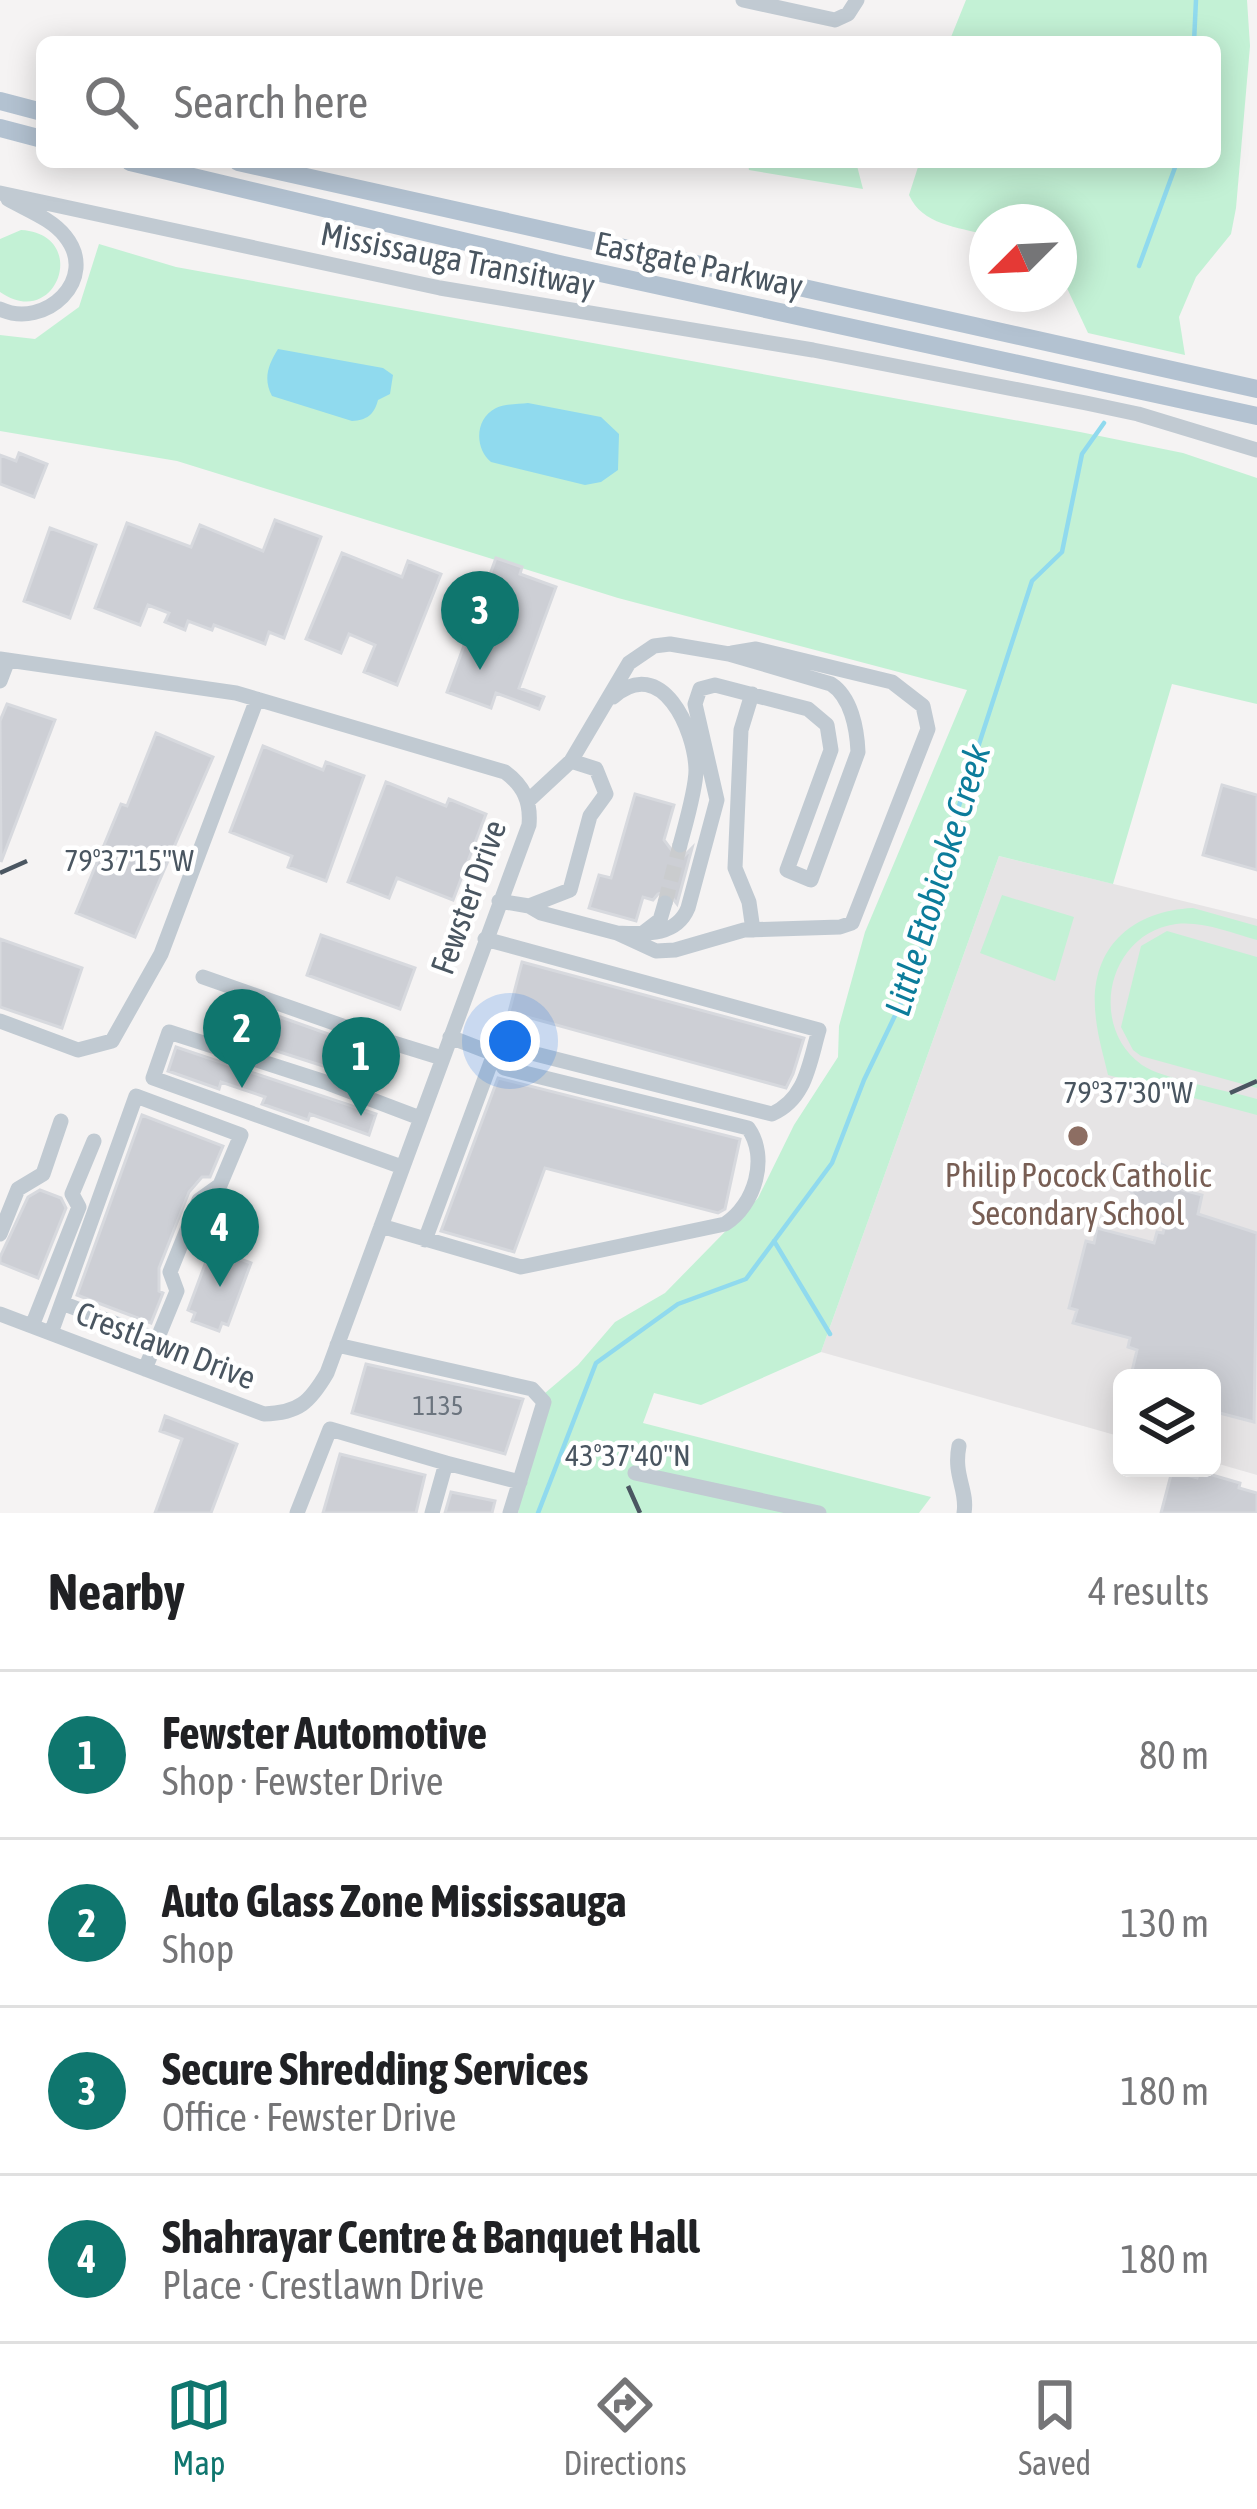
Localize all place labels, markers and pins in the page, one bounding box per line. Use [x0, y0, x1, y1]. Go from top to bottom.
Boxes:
pin: 3 [441, 571, 519, 670]
pin: 2 [203, 989, 281, 1088]
pin: 1 [322, 1017, 400, 1116]
marker: Philip Pocock Catholic Secondary School [1065, 1123, 1091, 1149]
place label: Philip Pocock Catholic Secondary School [945, 1156, 1212, 1232]
pin: 4 [181, 1188, 259, 1287]

